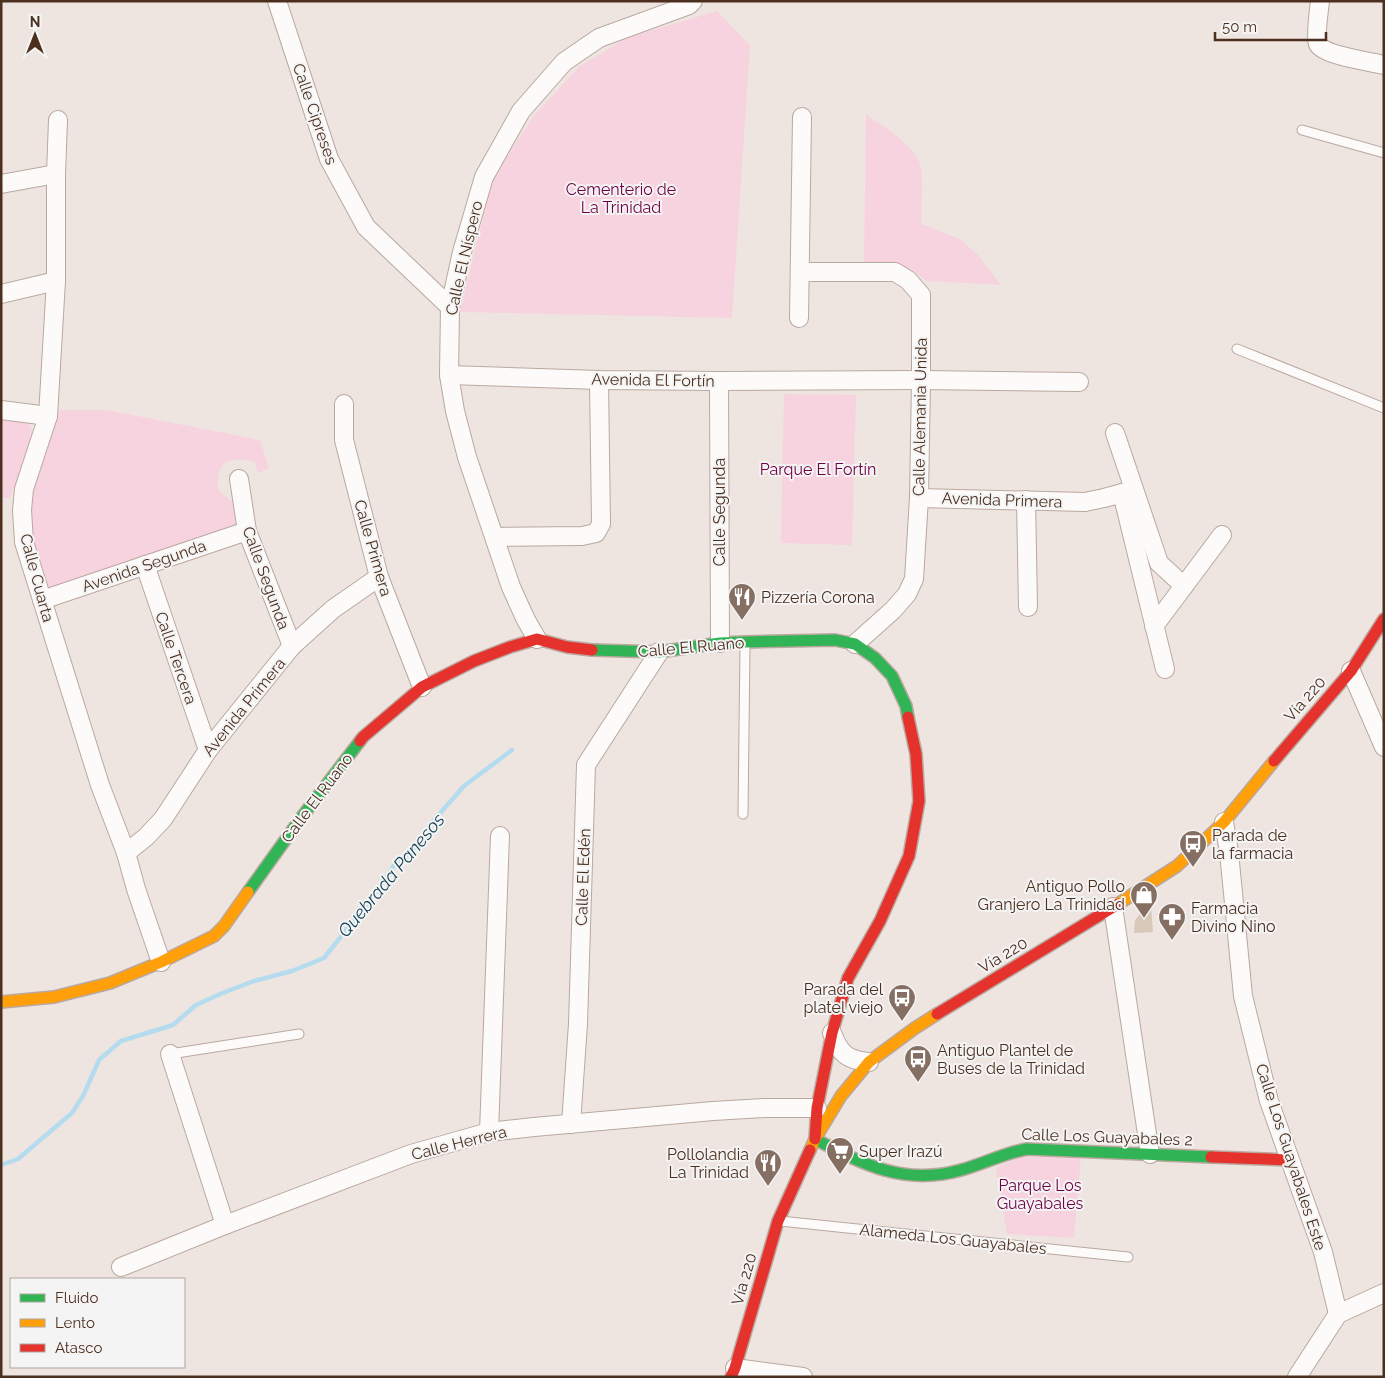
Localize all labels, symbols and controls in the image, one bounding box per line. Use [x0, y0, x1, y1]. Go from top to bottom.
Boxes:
north arrow [10, 10, 60, 60]
scale bar [1215, 10, 1326, 42]
text: N [30, 14, 40, 30]
text: 50 m [1222, 18, 1257, 36]
street label: Calle Cipreses [289, 61, 341, 167]
park label: Cementerio de La Trinidad [566, 180, 676, 217]
street label: Calle El Níspero [442, 199, 486, 317]
street label: Calle Alemania Unida [909, 338, 931, 496]
street label: Avenida El Fortín [591, 369, 715, 391]
street label: Calle Segunda [710, 458, 729, 566]
park label: Parque El Fortín [760, 460, 876, 479]
street label: Avenida Primera [941, 488, 1063, 512]
street label: Calle Primera [350, 498, 396, 598]
street label: Calle Segunda [239, 524, 293, 632]
street label: Calle Cuarta [16, 532, 58, 624]
street label: Avenida Segunda [79, 536, 209, 596]
restaurant icon: Pizzería Corona [727, 582, 757, 621]
place label: Pizzería Corona [761, 588, 875, 607]
street label: Calle Tercera [151, 609, 201, 707]
street label: Calle El Ruano [637, 633, 745, 661]
street label: Avenida Primera [199, 654, 289, 760]
street label: Vía 220 [1280, 673, 1330, 725]
street label: Calle El Ruano [277, 750, 357, 846]
water label: Quebrada Panesos [333, 809, 449, 941]
place label: Parada de la farmacia [1212, 826, 1293, 863]
street label: Calle El Edén [572, 828, 594, 926]
bus stop icon: Parada de la farmacia [1178, 829, 1208, 868]
place label: Antiguo Pollo Granjero La Trinidad [977, 877, 1125, 914]
shop icon: Antiguo Pollo Granjero La Trinidad [1129, 880, 1159, 919]
place label: Farmacia Divino Nino [1191, 899, 1276, 936]
pharmacy icon: Farmacia Divino Nino [1157, 902, 1187, 941]
street label: Vía 220 [975, 933, 1031, 977]
place label: Parada del platel viejo [803, 980, 884, 1017]
bus stop icon: Parada del platel viejo [887, 983, 917, 1022]
place label: Antiguo Plantel de Buses de la Trinidad [937, 1041, 1085, 1078]
bus stop icon: Antiguo Plantel de Buses de la Trinidad [903, 1044, 933, 1083]
street label: Calle Los Guayabales Este [1252, 1061, 1330, 1253]
street label: Calle Herrera [409, 1122, 509, 1164]
street label: Calle Los Guayabales 2 [1021, 1125, 1193, 1149]
supermarket icon: Super Irazú [825, 1136, 855, 1175]
place label: Super Irazú [859, 1142, 942, 1161]
place label: Pollolandia La Trinidad [667, 1145, 749, 1182]
restaurant icon: Pollolandia La Trinidad [753, 1148, 783, 1187]
park label: Parque Los Guayabales [997, 1176, 1084, 1213]
street label: Alameda Los Guayabales [859, 1220, 1048, 1258]
street label: Vía 220 [727, 1251, 761, 1307]
legend [10, 1278, 185, 1368]
text: Fluido [55, 1289, 98, 1307]
text: Lento [55, 1314, 95, 1332]
text: Atasco [55, 1339, 102, 1357]

